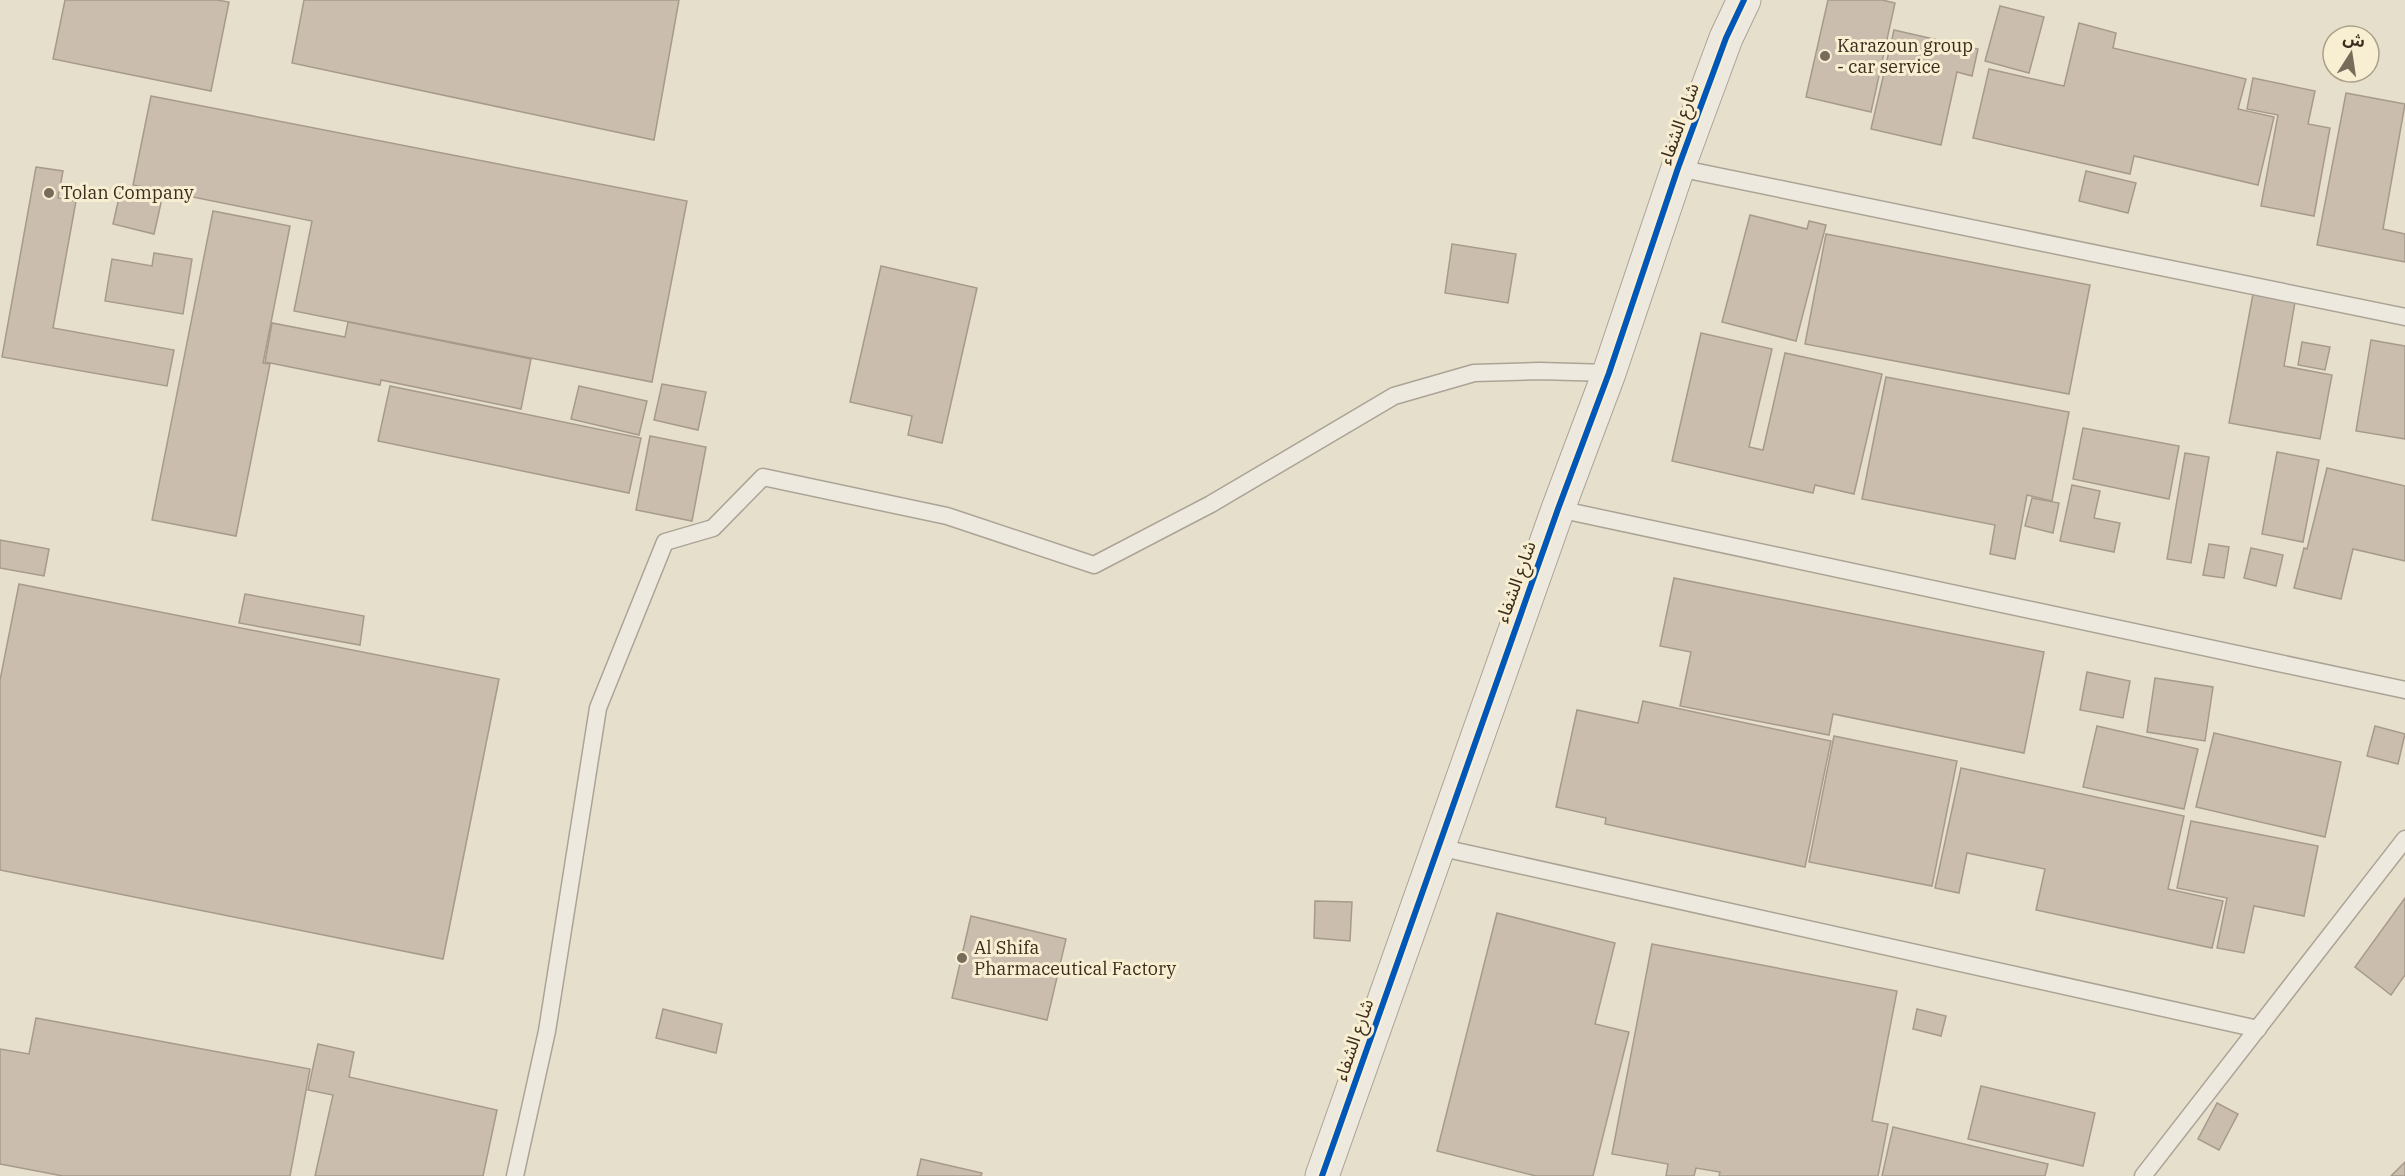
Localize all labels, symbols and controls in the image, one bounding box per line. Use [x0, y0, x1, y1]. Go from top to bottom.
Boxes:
north arrow [2321, 24, 2381, 84]
text: ش [2341, 27, 2367, 51]
place label: Karazoun group - car service [1837, 34, 1973, 78]
marker: Karazoun group - car service [1818, 49, 1832, 63]
street label: شارع الشفاء [1653, 80, 1707, 169]
place label: Tolan Company [61, 181, 194, 204]
marker: Tolan Company [42, 186, 56, 200]
street label: شارع الشفاء [1490, 538, 1544, 627]
place label: Al Shifa Pharmaceutical Factory [974, 936, 1177, 980]
marker: Al Shifa Pharmaceutical Factory [955, 951, 969, 965]
street label: شارع الشفاء [1329, 996, 1381, 1085]

